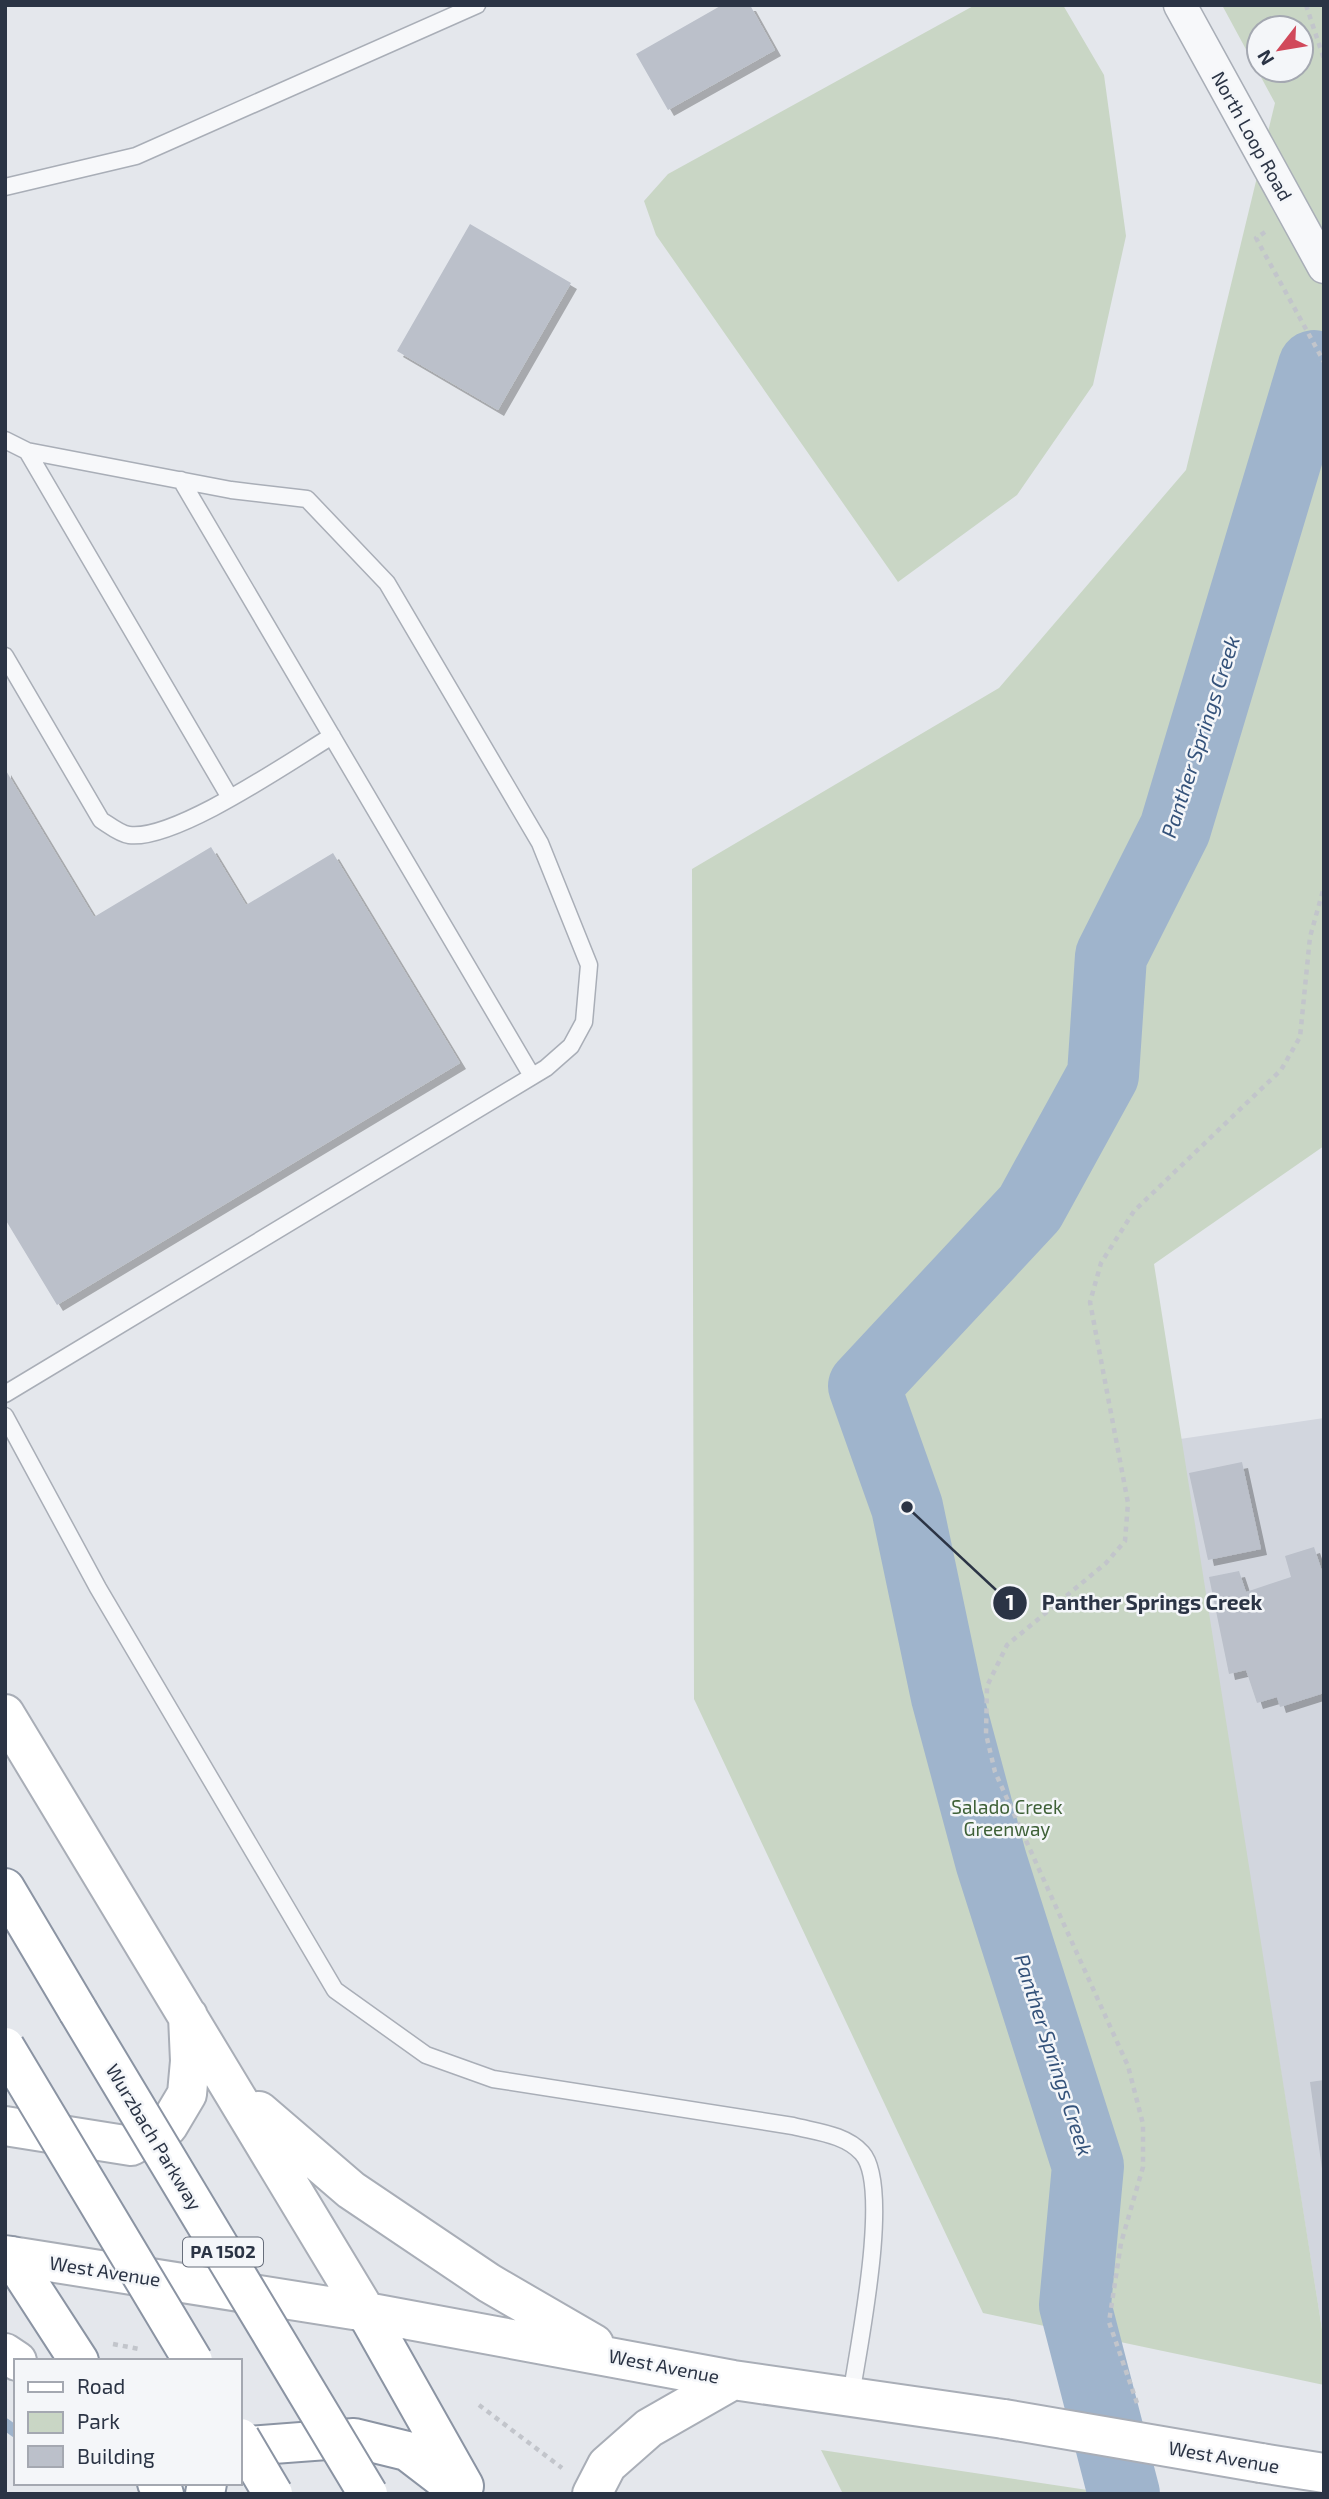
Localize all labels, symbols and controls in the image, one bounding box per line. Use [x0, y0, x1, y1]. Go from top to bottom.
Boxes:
north arrow [1245, 14, 1315, 84]
text: N [1252, 46, 1278, 70]
street label: North Loop Road [1207, 67, 1298, 205]
water label: Panther Springs Creek [1155, 632, 1244, 841]
callout: Panther Springs Creek [993, 1582, 1277, 1624]
text: 1 [1005, 1589, 1015, 1614]
text: Panther Springs Creek [1042, 1589, 1262, 1614]
park label: Salado Creek Greenway [951, 1795, 1063, 1840]
water label: Panther Springs Creek [1010, 1950, 1099, 2159]
street label: Wurzbach Parkway [102, 2059, 207, 2214]
road number: PA 1502 [183, 2238, 263, 2266]
street label: West Avenue [48, 2250, 162, 2291]
street label: West Avenue [607, 2344, 721, 2388]
legend [14, 2359, 242, 2485]
text: Road [77, 2373, 125, 2398]
text: Park [77, 2408, 120, 2433]
street label: West Avenue [1167, 2435, 1281, 2478]
text: Building [77, 2443, 155, 2468]

